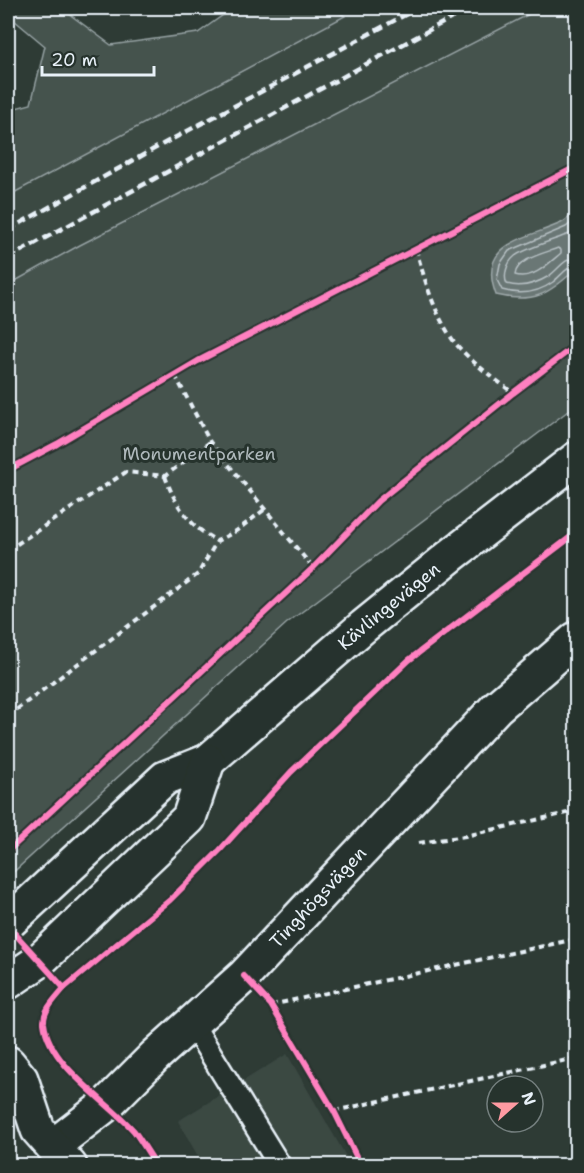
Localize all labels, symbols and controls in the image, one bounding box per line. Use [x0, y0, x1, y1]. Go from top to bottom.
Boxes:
scale bar [42, 39, 154, 77]
text: 20 m [51, 48, 97, 72]
park label: Monumentparken [123, 442, 275, 466]
street label: Kävlingevägen [333, 557, 445, 655]
street label: Tinghögsvägen [264, 841, 372, 953]
north arrow [485, 1074, 545, 1134]
text: N [516, 1089, 541, 1108]

